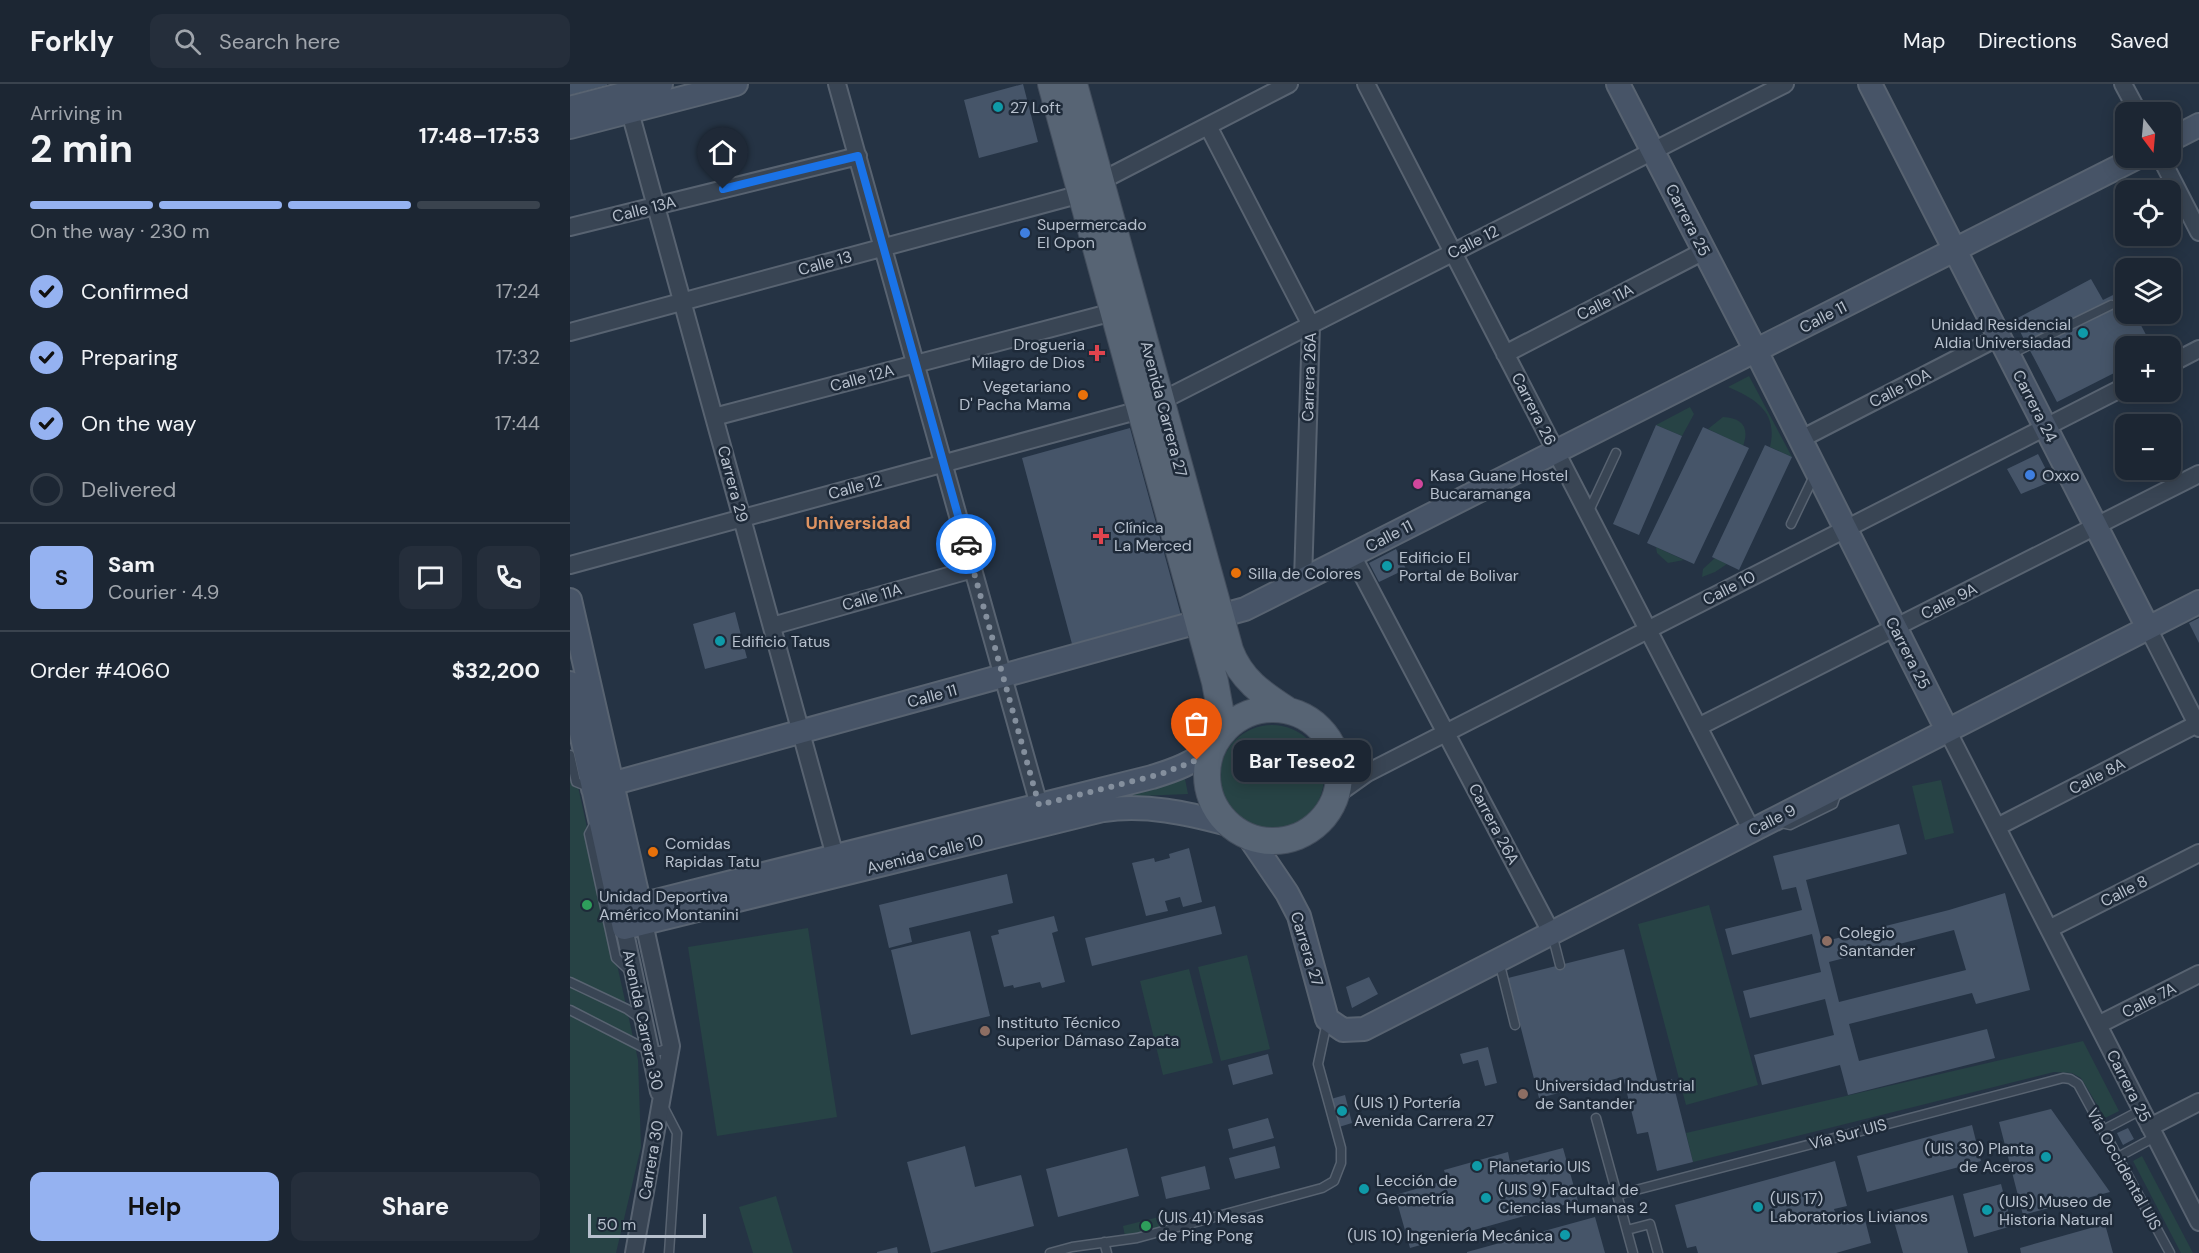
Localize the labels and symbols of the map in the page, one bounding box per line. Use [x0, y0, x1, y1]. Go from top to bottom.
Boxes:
place label: 27 Loft [1010, 97, 1061, 118]
marker: 27 Loft [991, 100, 1005, 114]
north arrow [2115, 102, 2181, 168]
pin [697, 127, 748, 189]
street label: Carrera 25 [1661, 180, 1715, 260]
street label: Calle 13A [610, 191, 678, 227]
place label: Supermercado El Opon [1037, 214, 1147, 253]
street label: Calle 12 [1444, 220, 1502, 264]
marker: Supermercado El Opon [1018, 226, 1032, 240]
street label: Calle 13 [796, 246, 854, 280]
street label: Calle 11A [1573, 279, 1637, 325]
street label: Calle 11 [1796, 296, 1850, 338]
place label: Unidad Residencial Aldia Universiadad [1931, 314, 2071, 353]
marker: Unidad Residencial Aldia Universiadad [2076, 326, 2090, 340]
street label: Carrera 26A [1297, 332, 1321, 422]
place label: Drogueria Milagro de Dios [971, 334, 1085, 373]
street label: Avenida Carrera 27 [1136, 339, 1192, 479]
marker: Drogueria Milagro de Dios [1090, 346, 1104, 360]
street label: Calle 12A [828, 359, 897, 397]
street label: Calle 10A [1866, 363, 1935, 412]
street label: Carrera 24 [2008, 366, 2062, 446]
street label: Carrera 26 [1507, 369, 1561, 449]
place label: Vegetariano D' Pacha Mama [959, 376, 1071, 415]
marker: Vegetariano D' Pacha Mama [1076, 388, 1090, 402]
street label: Carrera 29 [713, 443, 753, 525]
place label: Kasa Guane Hostel Bucaramanga [1430, 465, 1568, 504]
place label: Oxxo [2042, 465, 2079, 486]
marker: Oxxo [2023, 468, 2037, 482]
street label: Calle 12 [826, 470, 884, 504]
marker: Kasa Guane Hostel Bucaramanga [1411, 477, 1425, 491]
district label: Universidad [806, 511, 910, 535]
courier [936, 514, 996, 574]
street label: Calle 11 [1362, 515, 1416, 557]
place label: Clínica La Merced [1114, 517, 1192, 556]
marker: Clínica La Merced [1092, 527, 1110, 545]
place label: Edificio El Portal de Bolivar [1399, 547, 1519, 586]
marker: Edificio El Portal de Bolivar [1380, 559, 1394, 573]
place label: Silla de Colores [1248, 563, 1361, 584]
marker: Silla de Colores [1229, 566, 1243, 580]
street label: Calle 10 [1699, 566, 1759, 610]
street label: Calle 11A [840, 578, 905, 616]
street label: Calle 9A [1917, 578, 1981, 624]
street label: Carrera 25 [1881, 613, 1935, 693]
place label: Edificio Tatus [732, 631, 830, 652]
marker: Edificio Tatus [713, 634, 727, 648]
street label: Calle 11 [905, 679, 959, 713]
pin [1171, 698, 1222, 760]
callout: Bar Teseo2 [1233, 739, 1371, 781]
street label: Calle 8A [2065, 753, 2129, 799]
street label: Carrera 26A [1464, 780, 1524, 869]
street label: Calle 9 [1745, 799, 1799, 841]
street label: Avenida Calle 10 [864, 829, 986, 879]
place label: Comidas Rapidas Tatu [665, 833, 760, 872]
marker: Comidas Rapidas Tatu [646, 845, 660, 859]
street label: Calle 8 [2097, 870, 2151, 912]
place label: Unidad Deportiva Américo Montanini [599, 886, 739, 925]
marker: Unidad Deportiva Américo Montanini [580, 898, 594, 912]
street label: Carrera 27 [1286, 909, 1328, 989]
place label: Colegio Santander [1839, 922, 1915, 961]
marker: Colegio Santander [1820, 934, 1834, 948]
street label: Avenida Carrera 30 [618, 948, 668, 1092]
street label: Calle 7A [2118, 977, 2180, 1023]
place label: Instituto Técnico Superior Dámaso Zapata [997, 1012, 1179, 1051]
marker: Instituto Técnico Superior Dámaso Zapata [978, 1024, 992, 1038]
street label: Carrera 25 [2102, 1046, 2156, 1126]
place label: Universidad Industrial de Santander [1535, 1075, 1695, 1114]
marker: Universidad Industrial de Santander [1516, 1087, 1530, 1101]
place label: (UIS 1) Portería Avenida Carrera 27 [1354, 1092, 1494, 1131]
marker: (UIS 1) Portería Avenida Carrera 27 [1335, 1104, 1349, 1118]
street label: Vía Occidental UIS [2082, 1104, 2166, 1234]
street label: Vía Sur UIS [1807, 1114, 1889, 1154]
street label: Carrera 30 [634, 1119, 668, 1201]
place label: (UIS 30) Planta de Aceros [1925, 1138, 2034, 1177]
marker: (UIS 30) Planta de Aceros [2039, 1150, 2053, 1164]
place label: Planetario UIS [1489, 1156, 1591, 1177]
marker: Planetario UIS [1470, 1159, 1484, 1173]
place label: Lección de Geometría [1376, 1170, 1457, 1209]
place label: (UIS 9) Facultad de Ciencias Humanas 2 [1498, 1179, 1648, 1218]
marker: Lección de Geometría [1357, 1182, 1371, 1196]
place label: (UIS 17) Laboratorios Livianos [1770, 1188, 1928, 1227]
marker: (UIS 9) Facultad de Ciencias Humanas 2 [1479, 1191, 1493, 1205]
place label: (UIS) Museo de Historia Natural [1999, 1191, 2113, 1230]
marker: (UIS 17) Laboratorios Livianos [1751, 1200, 1765, 1214]
marker: (UIS) Museo de Historia Natural [1980, 1203, 1994, 1217]
place label: (UIS 41) Mesas de Ping Pong [1158, 1207, 1264, 1246]
scale bar [588, 1211, 706, 1238]
marker: (UIS 41) Mesas de Ping Pong [1139, 1219, 1153, 1233]
place label: (UIS 10) Ingeniería Mecánica [1347, 1225, 1553, 1246]
marker: (UIS 10) Ingeniería Mecánica [1558, 1228, 1572, 1242]

